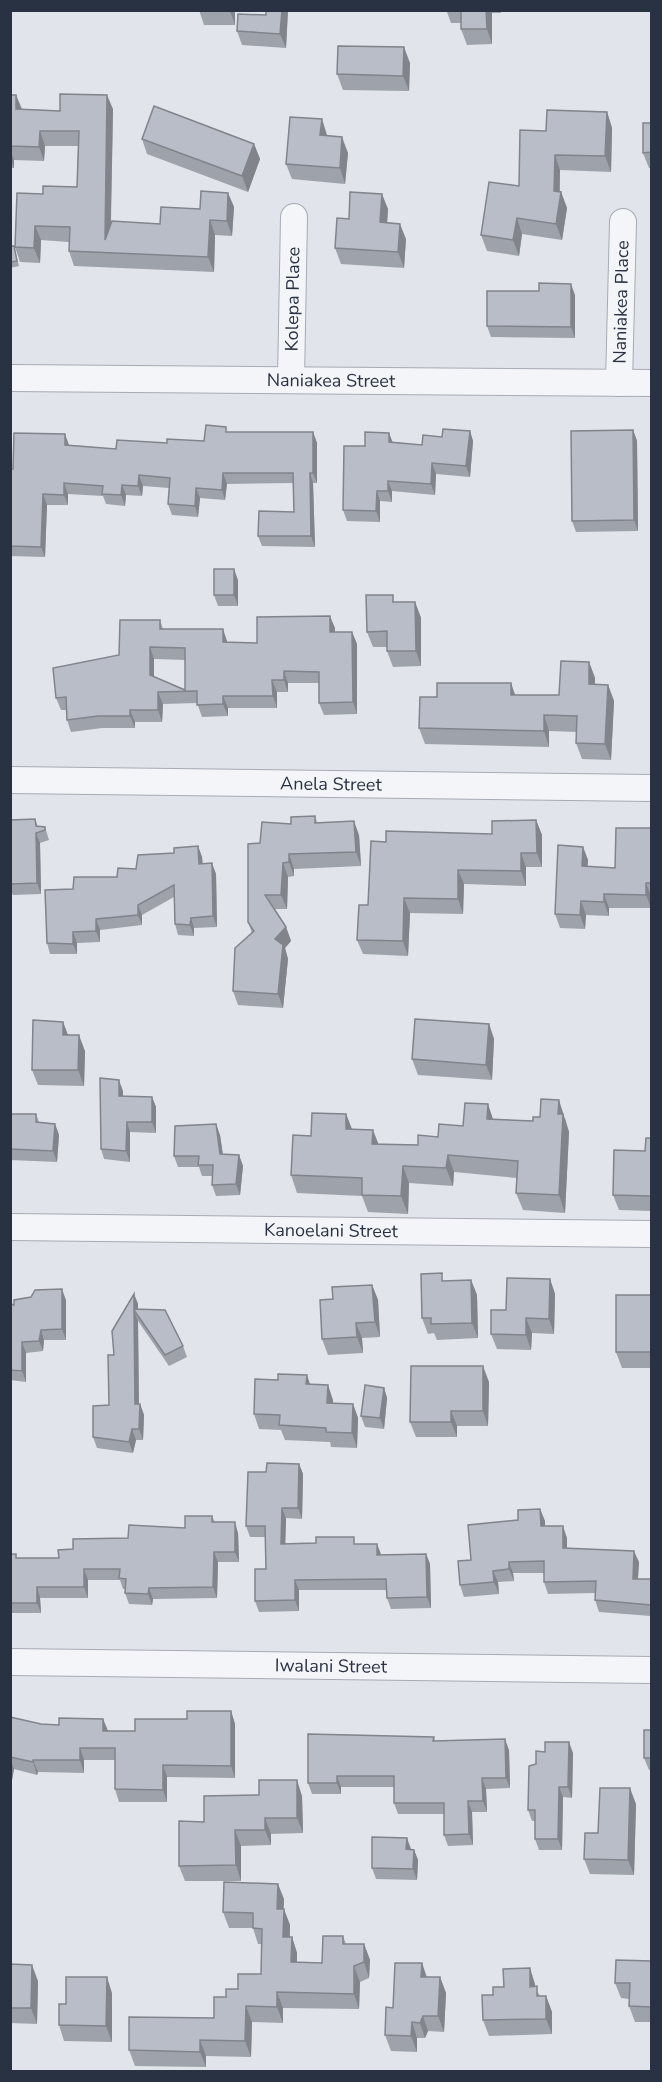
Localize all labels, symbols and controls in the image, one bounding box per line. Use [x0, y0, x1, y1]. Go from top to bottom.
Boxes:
street label: Naniakea Place [607, 240, 635, 364]
street label: Kolepa Place [280, 247, 305, 352]
street label: Naniakea Street [267, 368, 396, 393]
street label: Anela Street [280, 771, 383, 797]
street label: Kanoelani Street [264, 1218, 399, 1243]
street label: Iwalani Street [275, 1653, 388, 1679]

